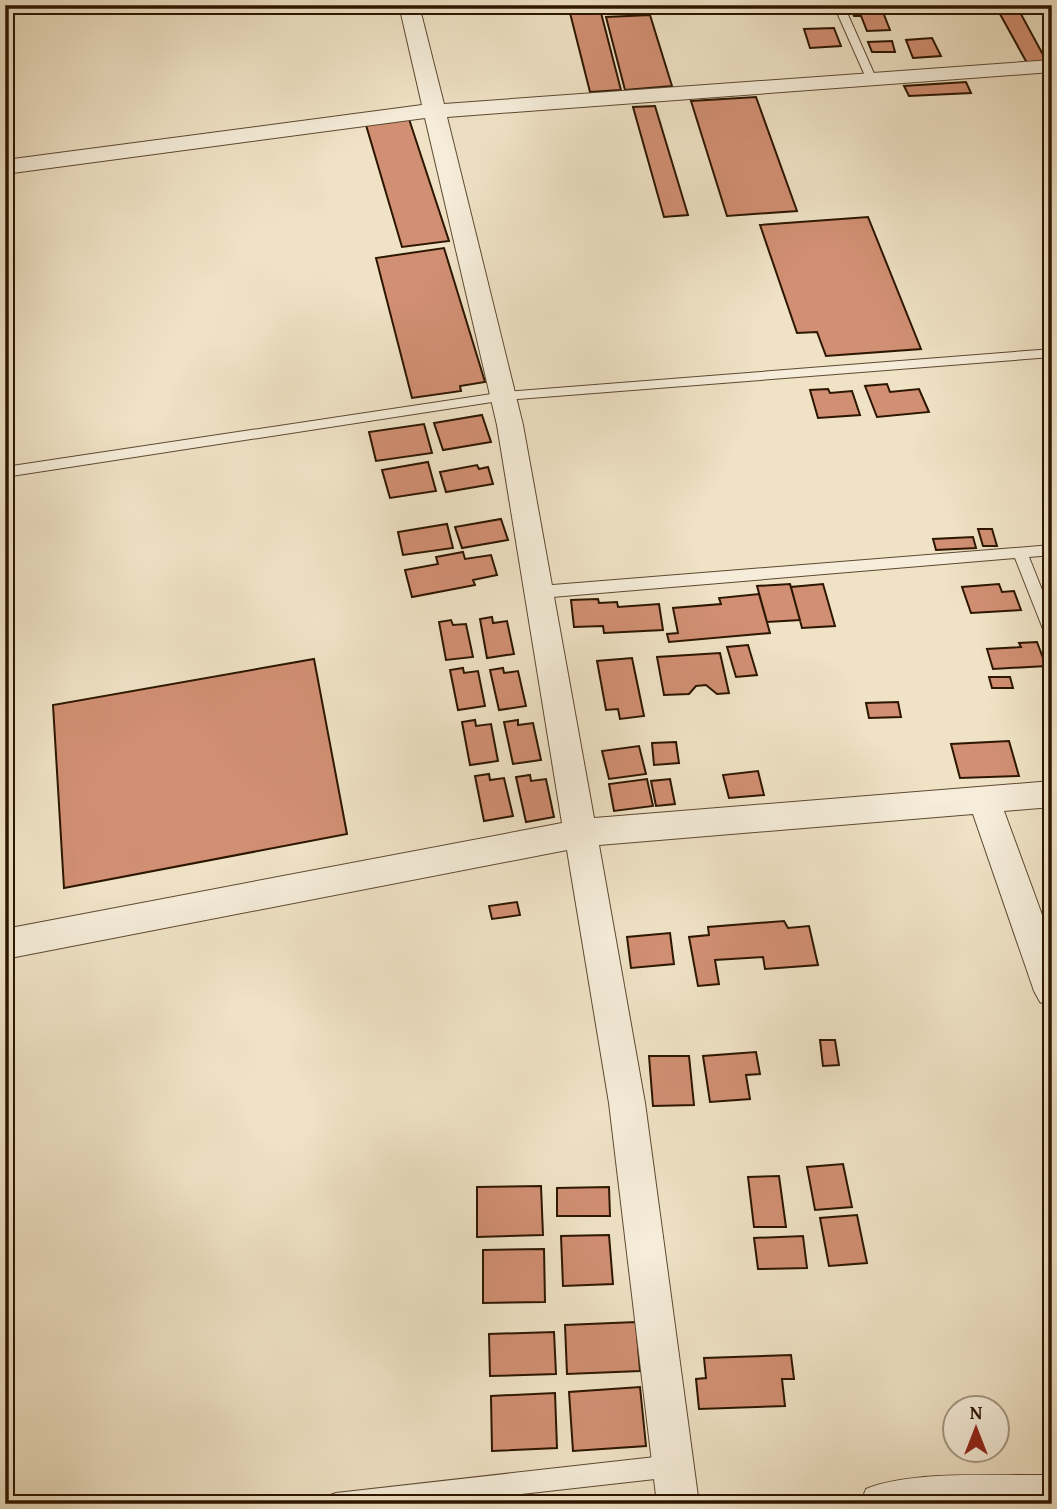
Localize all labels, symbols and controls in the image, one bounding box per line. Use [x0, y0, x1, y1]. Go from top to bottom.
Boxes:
north arrow [942, 1394, 1012, 1464]
text: N [970, 1398, 983, 1426]

